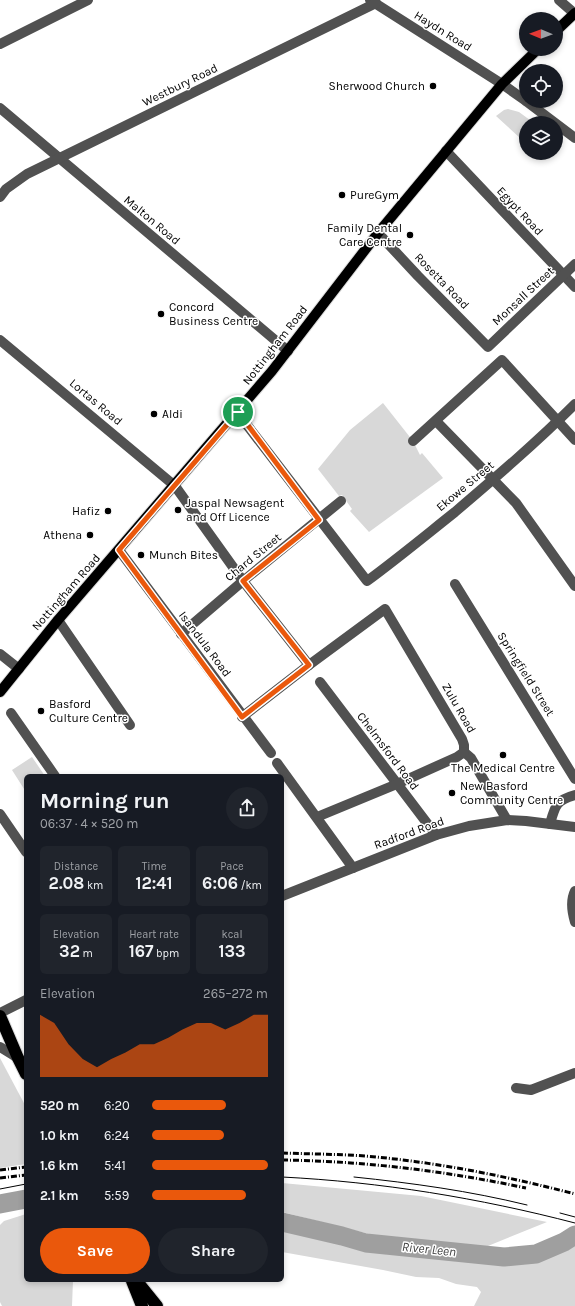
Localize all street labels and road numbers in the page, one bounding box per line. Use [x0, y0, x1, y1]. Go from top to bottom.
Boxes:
street label: Haydn Road [412, 8, 474, 54]
street label: Westbury Road [140, 61, 220, 109]
street label: Egypt Road [494, 184, 546, 238]
street label: Malton Road [121, 192, 183, 248]
street label: Rosetta Road [412, 250, 472, 312]
street label: Monsall Street [489, 263, 557, 328]
street label: Nottingham Road [240, 302, 310, 388]
street label: Lortas Road [67, 376, 125, 428]
street label: Ekowe Street [433, 458, 497, 514]
street label: Chard Street [222, 530, 284, 584]
street label: Nottingham Road [29, 551, 103, 633]
street label: Isandula Road [176, 609, 234, 679]
street label: Springfield Street [495, 629, 558, 719]
street label: Zulu Road [439, 680, 479, 736]
street label: Chelmsford Road [354, 709, 422, 793]
street label: Radford Road [372, 814, 446, 852]

